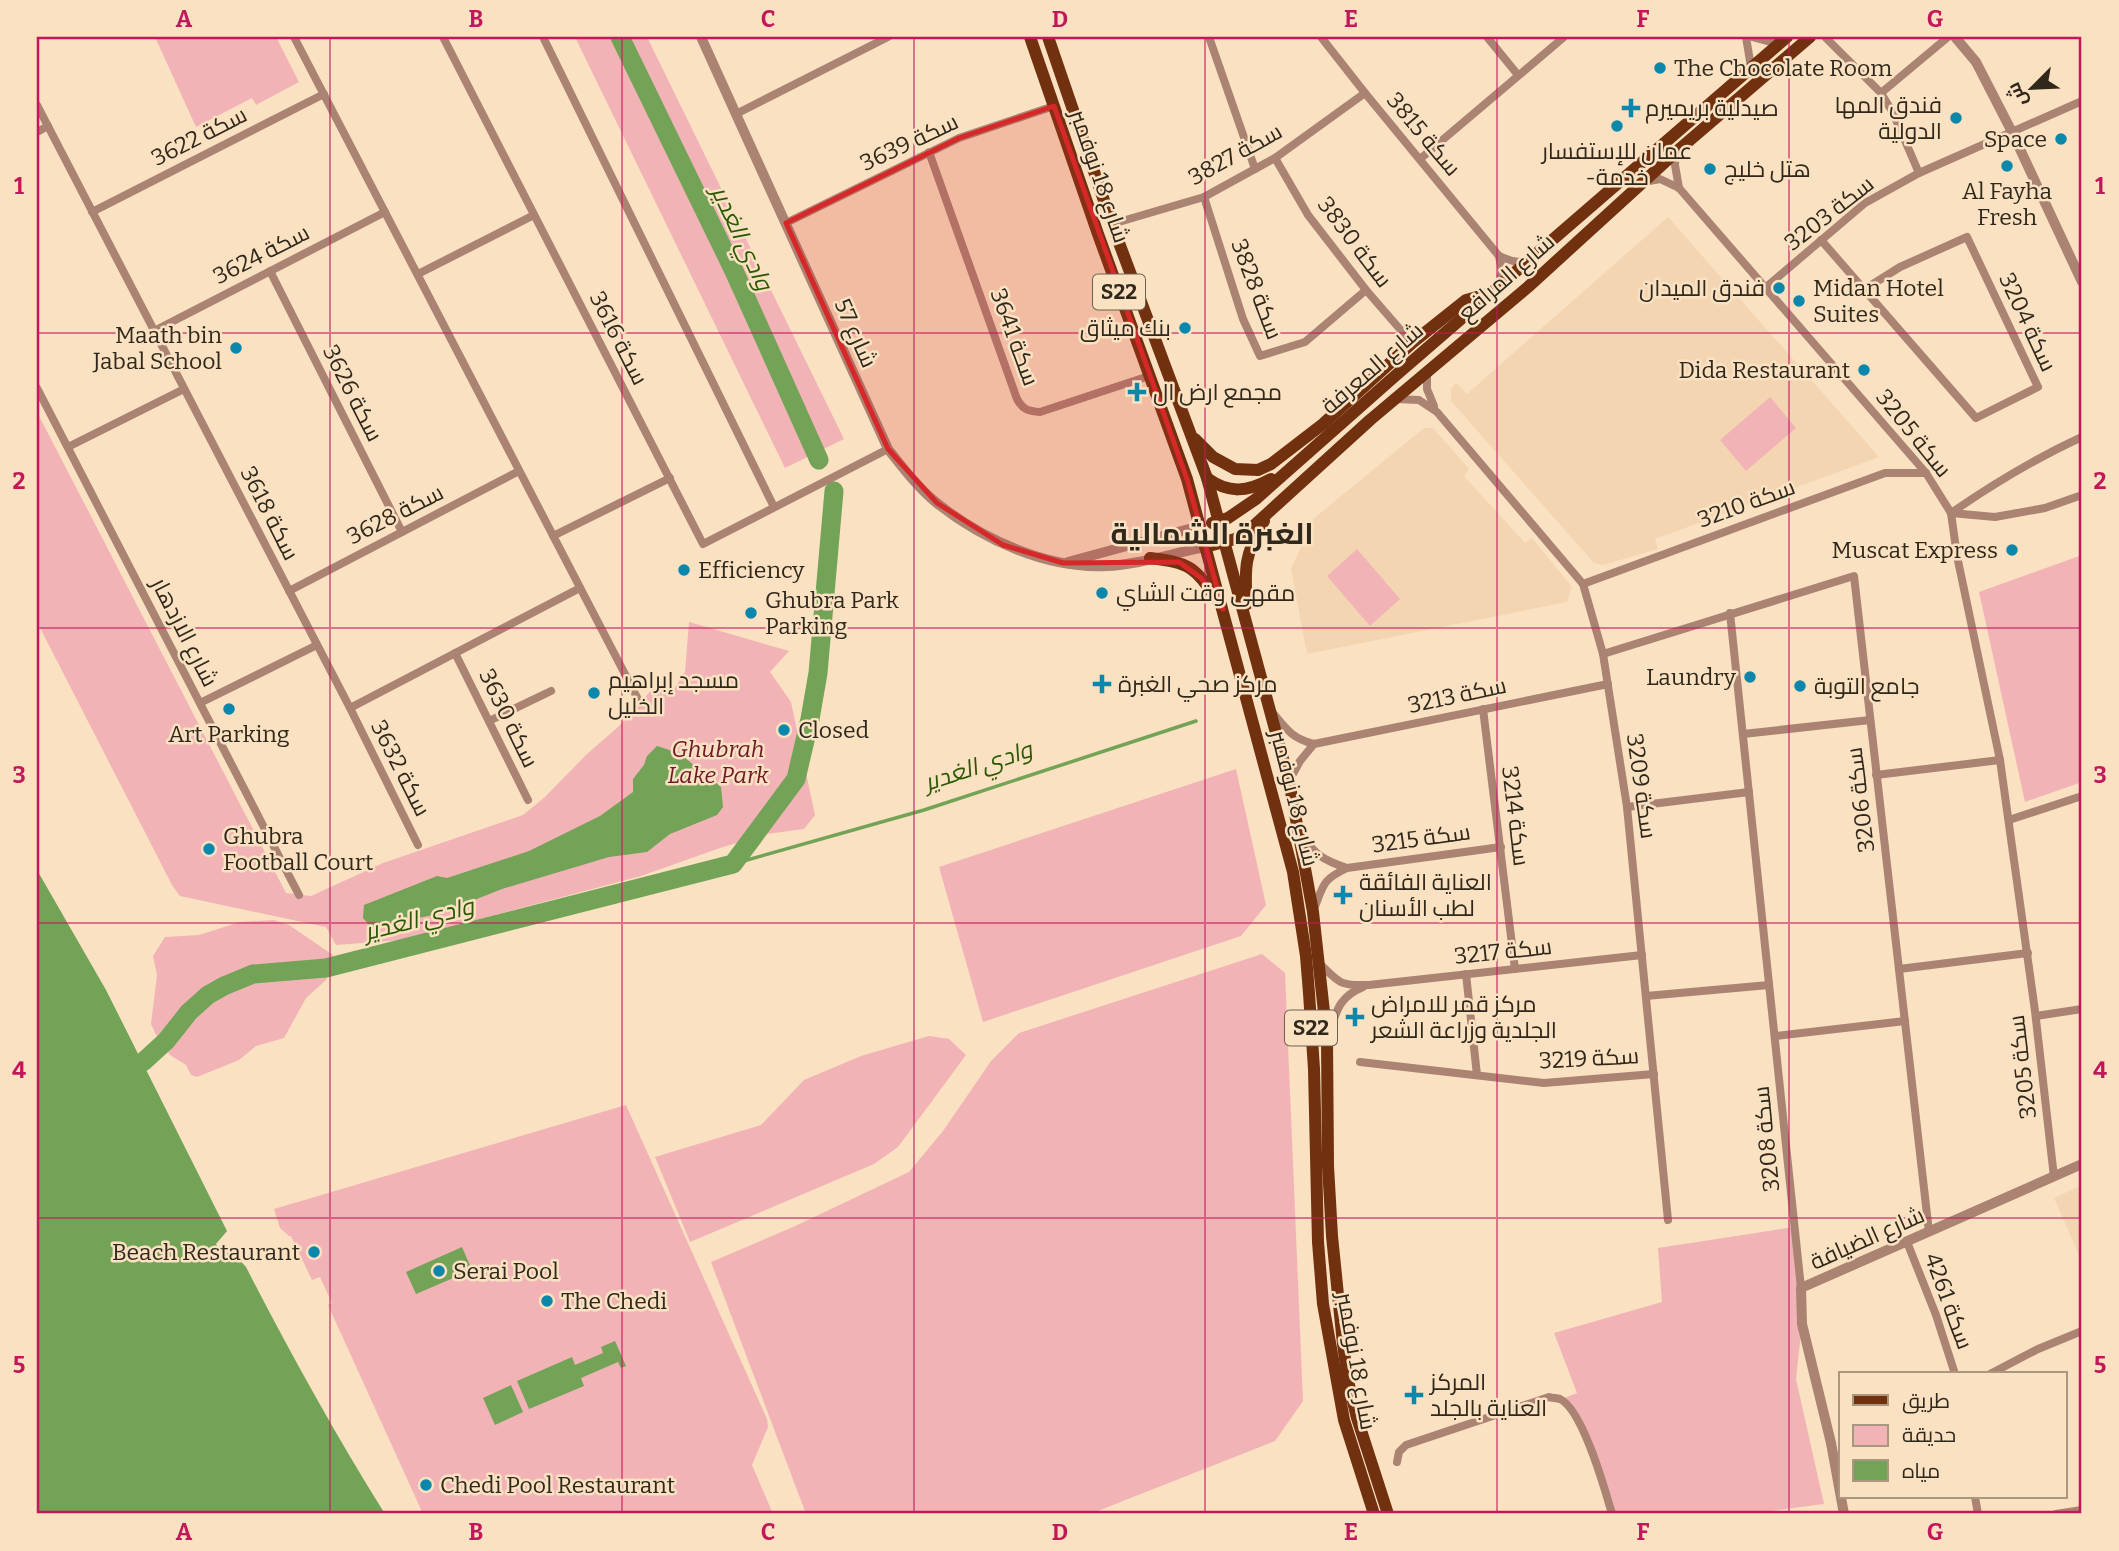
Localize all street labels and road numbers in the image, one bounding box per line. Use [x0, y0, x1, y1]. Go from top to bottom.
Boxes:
street label: سكة 3815 [1381, 86, 1467, 182]
street label: سكة 3622 [147, 100, 251, 172]
street label: شارع 18 نوفمبر [1062, 104, 1136, 247]
street label: سكة 3639 [856, 107, 962, 177]
street label: سكة 3827 [1183, 117, 1287, 191]
street label: سكة 3203 [1779, 169, 1879, 257]
street label: سكة 3830 [1312, 191, 1398, 293]
street label: سكة 3624 [208, 218, 314, 290]
street label: شارع المرافع [1452, 227, 1561, 328]
street label: سكة 3828 [1225, 235, 1289, 343]
street label: سكة 3204 [1993, 268, 2063, 376]
road number: S22 [1093, 274, 1145, 310]
street label: سكة 3641 [984, 285, 1046, 389]
street label: سكة 3616 [584, 287, 654, 389]
street label: شارع 57 [827, 294, 884, 373]
street label: شارع المعرفة [1315, 316, 1430, 421]
street label: سكة 3626 [317, 340, 389, 446]
street label: سكة 3205 [1870, 383, 1958, 483]
street label: سكة 3618 [234, 461, 306, 565]
street label: سكة 3210 [1693, 472, 1799, 534]
street label: سكة 3628 [342, 478, 448, 550]
street label: شارع الازدهار [143, 571, 224, 692]
street label: سكة 3630 [473, 664, 545, 772]
street label: سكة 3213 [1405, 671, 1509, 719]
street label: سكة 3632 [365, 715, 437, 821]
street label: شارع 18 نوفمبر [1262, 725, 1325, 870]
street label: سكة 3209 [1621, 732, 1663, 840]
street label: سكة 3206 [1840, 746, 1880, 854]
street label: سكة 3214 [1496, 764, 1536, 868]
street label: سكة 3215 [1370, 817, 1472, 859]
street label: سكة 3217 [1453, 932, 1553, 970]
road number: S22 [1285, 1010, 1337, 1046]
street label: سكة 3205 [2002, 1013, 2042, 1121]
street label: سكة 3219 [1538, 1041, 1640, 1075]
street label: سكة 3208 [1747, 1085, 1785, 1193]
street label: شارع الضيافة [1806, 1200, 1929, 1277]
street label: سكة 4261 [1919, 1249, 1979, 1353]
street label: شارع 18 نوفمبر [1329, 1288, 1383, 1432]

